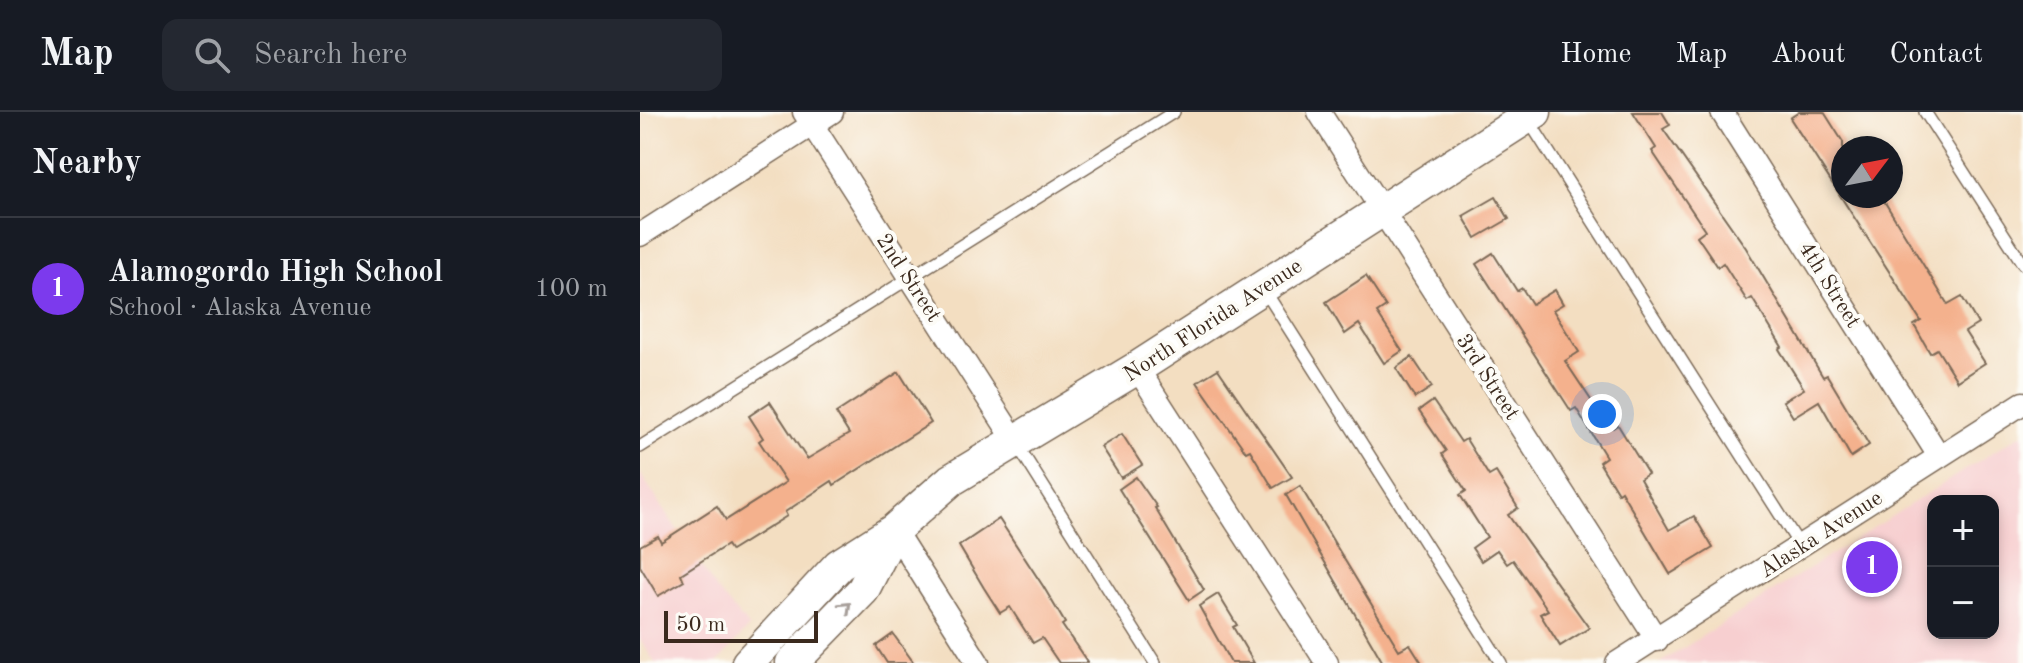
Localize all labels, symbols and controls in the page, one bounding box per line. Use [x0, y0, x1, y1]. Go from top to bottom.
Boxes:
search box [162, 19, 722, 91]
icon: search [190, 33, 234, 77]
text: Map [40, 36, 114, 74]
text: Search here [254, 40, 407, 70]
text: Home [1560, 41, 1631, 69]
text: Map [1675, 41, 1727, 69]
text: About [1771, 41, 1846, 69]
text: Contact [1890, 41, 1983, 69]
north arrow [1831, 136, 1903, 208]
text: Nearby [32, 147, 142, 181]
street label: 2nd Street [872, 230, 945, 326]
street label: 4th Street [1794, 238, 1864, 332]
street label: North Florida Avenue [1120, 255, 1306, 386]
text: Alamogordo High School [108, 258, 443, 288]
text: 1 [50, 276, 66, 302]
text: 100 m [535, 276, 608, 302]
text: School · Alaska Avenue [108, 295, 371, 321]
street label: 3rd Street [1451, 330, 1523, 424]
your location [1582, 394, 1622, 434]
street label: Alaska Avenue [1756, 487, 1886, 582]
map controls [1927, 495, 1999, 639]
button: + [1927, 495, 1999, 567]
pin: 1 [1846, 537, 1898, 597]
button: − [1927, 567, 1999, 639]
one-way arrow [837, 602, 851, 616]
scale bar [664, 607, 818, 643]
text: 50 m [676, 614, 725, 636]

